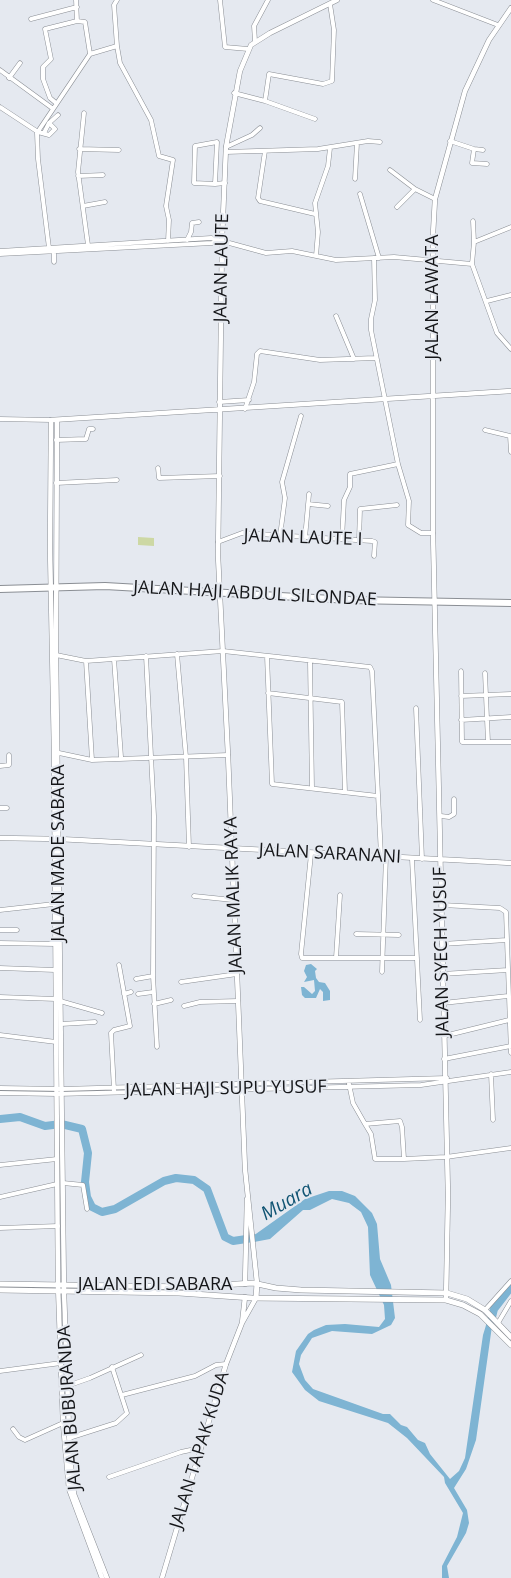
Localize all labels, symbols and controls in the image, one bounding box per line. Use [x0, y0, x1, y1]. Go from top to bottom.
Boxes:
street label: JALAN LAUTE [210, 213, 234, 323]
street label: JALAN LAWATA [422, 234, 444, 360]
street label: JALAN LAUTE I [243, 525, 363, 551]
street label: JALAN HAJI ABDUL SILONDAE [133, 577, 377, 611]
street label: JALAN MADE SABARA [48, 764, 70, 942]
street label: JALAN MALIK RAYA [220, 816, 248, 974]
street label: JALAN SARANANI [258, 839, 402, 869]
street label: JALAN SYECH YUSUF [430, 867, 454, 1037]
street label: JALAN HAJI SUPU YUSUF [125, 1076, 327, 1102]
water label: Muara [257, 1178, 317, 1226]
street label: JALAN EDI SABARA [78, 1274, 232, 1296]
street label: JALAN BUBURANDA [53, 1325, 87, 1491]
street label: JALAN TAPAK KUDA [166, 1369, 234, 1531]

